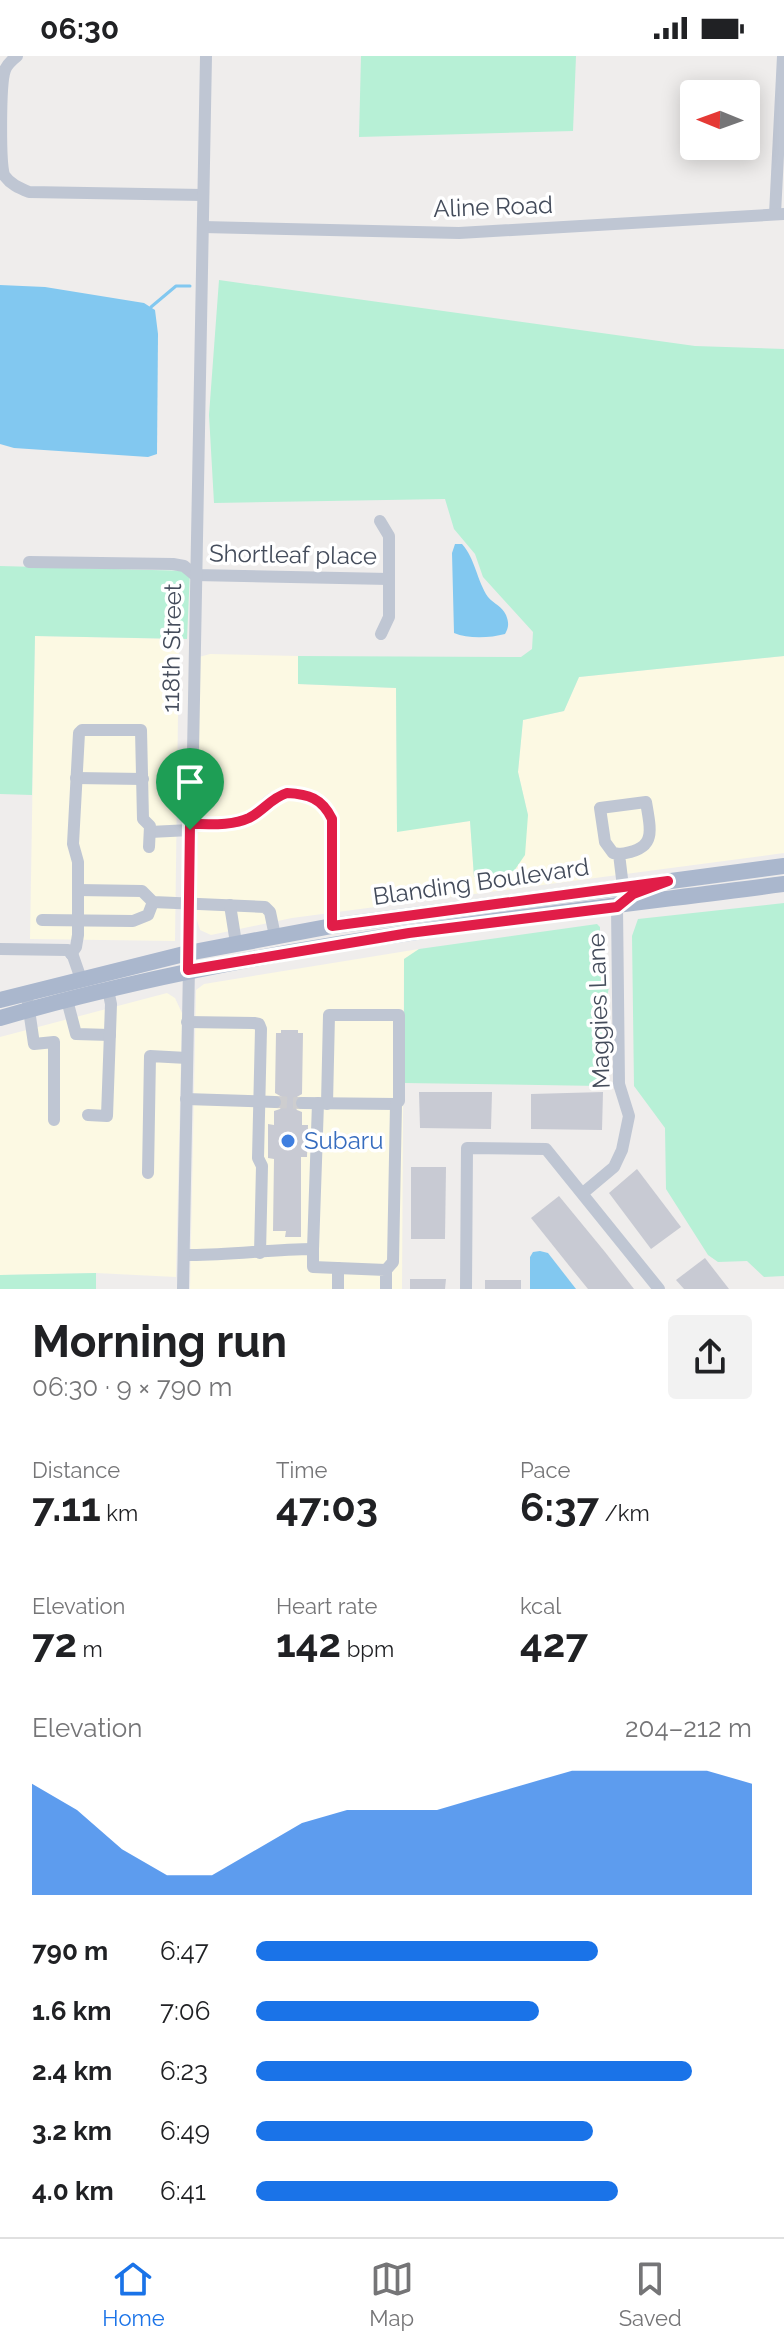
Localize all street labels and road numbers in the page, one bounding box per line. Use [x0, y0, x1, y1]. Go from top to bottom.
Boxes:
street label: Aline Road [433, 190, 553, 223]
street label: Shortleaf place [209, 539, 377, 570]
street label: 118th Street [156, 583, 187, 713]
street label: Blanding Boulevard [371, 852, 591, 911]
street label: Maggies Lane [581, 933, 616, 1089]

